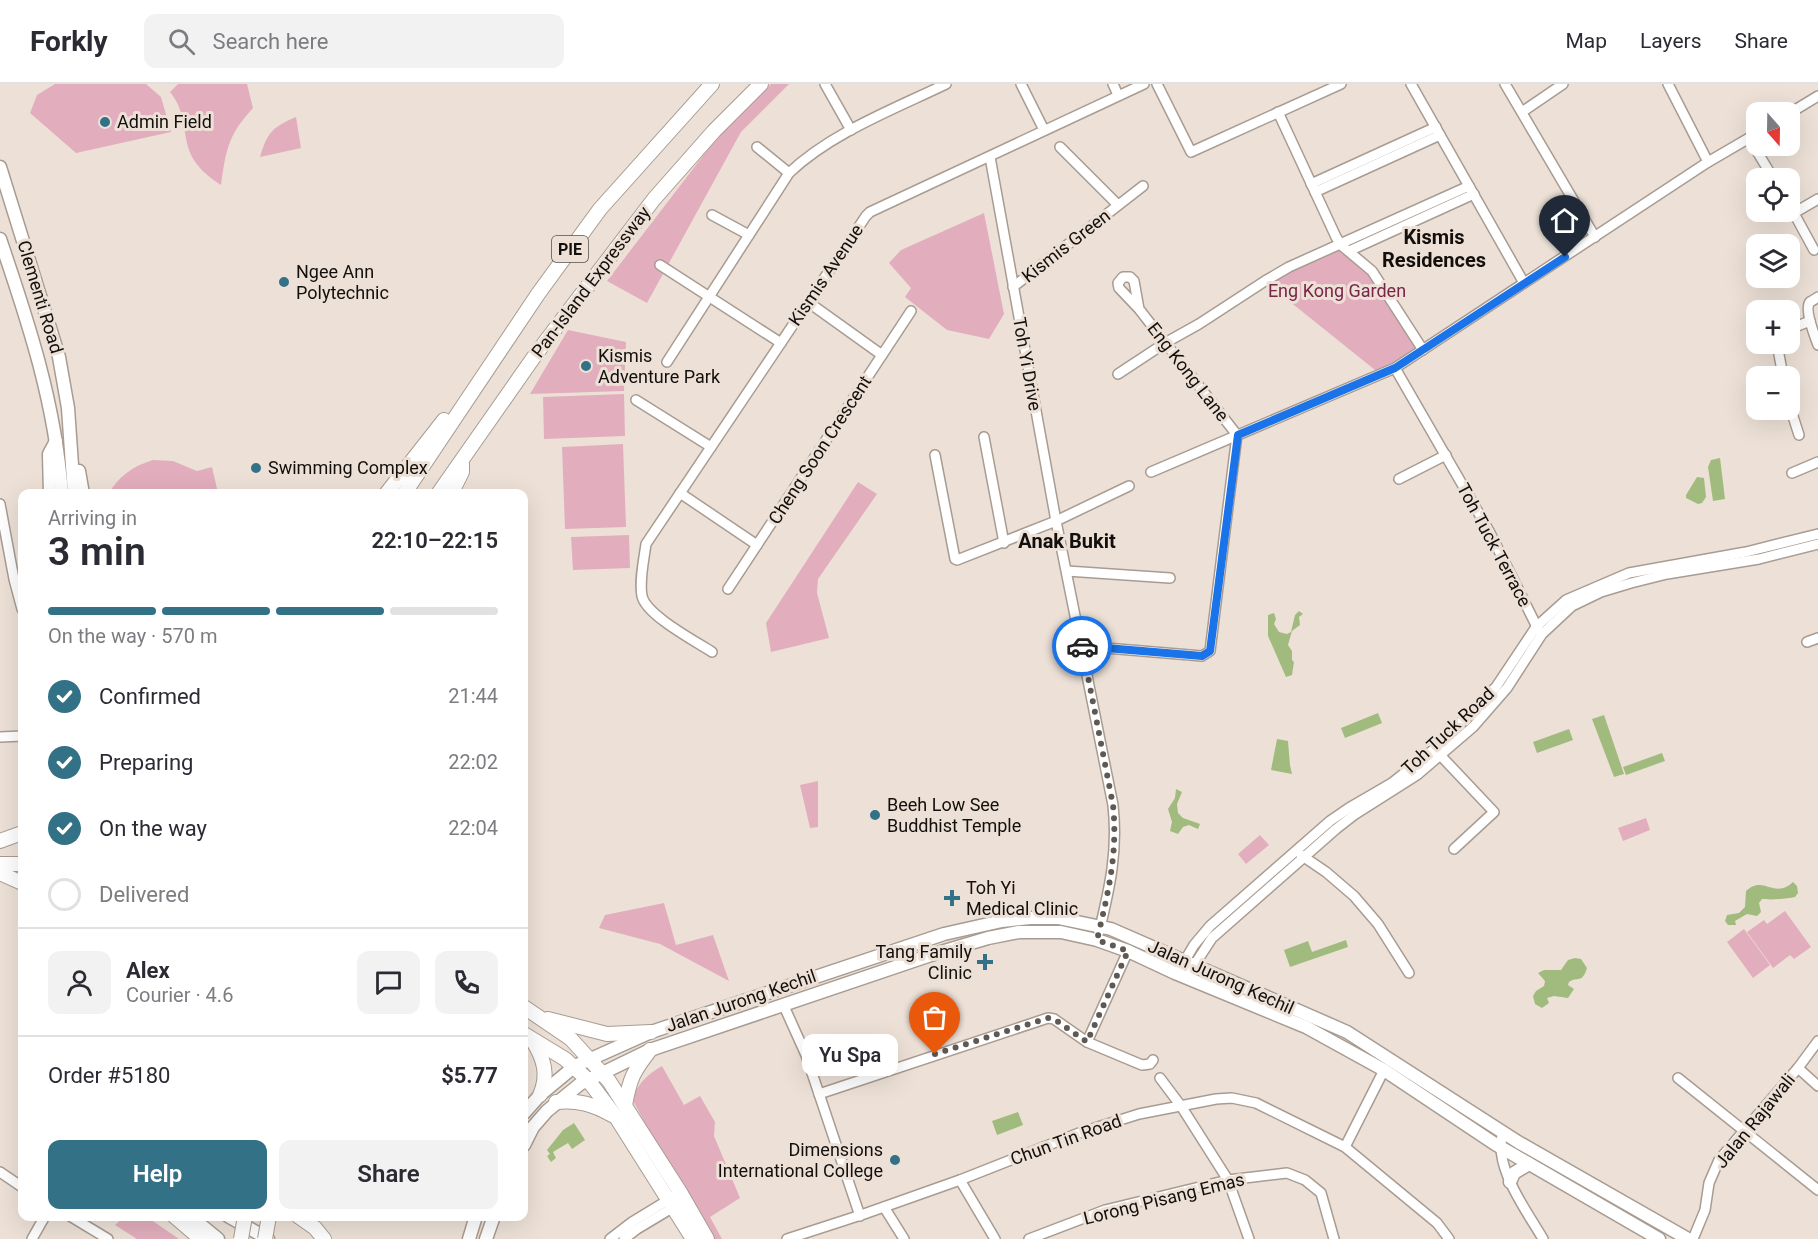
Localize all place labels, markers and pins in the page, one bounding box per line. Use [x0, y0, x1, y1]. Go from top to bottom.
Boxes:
place label: Admin Field [117, 111, 212, 132]
marker: Admin Field [98, 115, 112, 129]
pin [1539, 195, 1590, 257]
place label: Ngee Ann Polytechnic [296, 261, 389, 303]
marker: Ngee Ann Polytechnic [277, 275, 291, 289]
place label: Kismis Adventure Park [598, 345, 721, 387]
marker: Kismis Adventure Park [579, 359, 593, 373]
place label: Swimming Complex [268, 457, 428, 478]
marker: Swimming Complex [249, 461, 263, 475]
place label: Beeh Low See Buddhist Temple [887, 794, 1021, 836]
marker: Beeh Low See Buddhist Temple [868, 808, 882, 822]
place label: Toh Yi Medical Clinic [966, 877, 1078, 919]
marker: Toh Yi Medical Clinic [943, 889, 961, 907]
place label: Tang Family Clinic [875, 941, 972, 983]
marker: Tang Family Clinic [976, 953, 994, 971]
pin [909, 992, 960, 1054]
callout: Yu Spa [803, 1033, 899, 1075]
place label: Dimensions International College [718, 1139, 883, 1181]
marker: Dimensions International College [888, 1153, 902, 1167]

